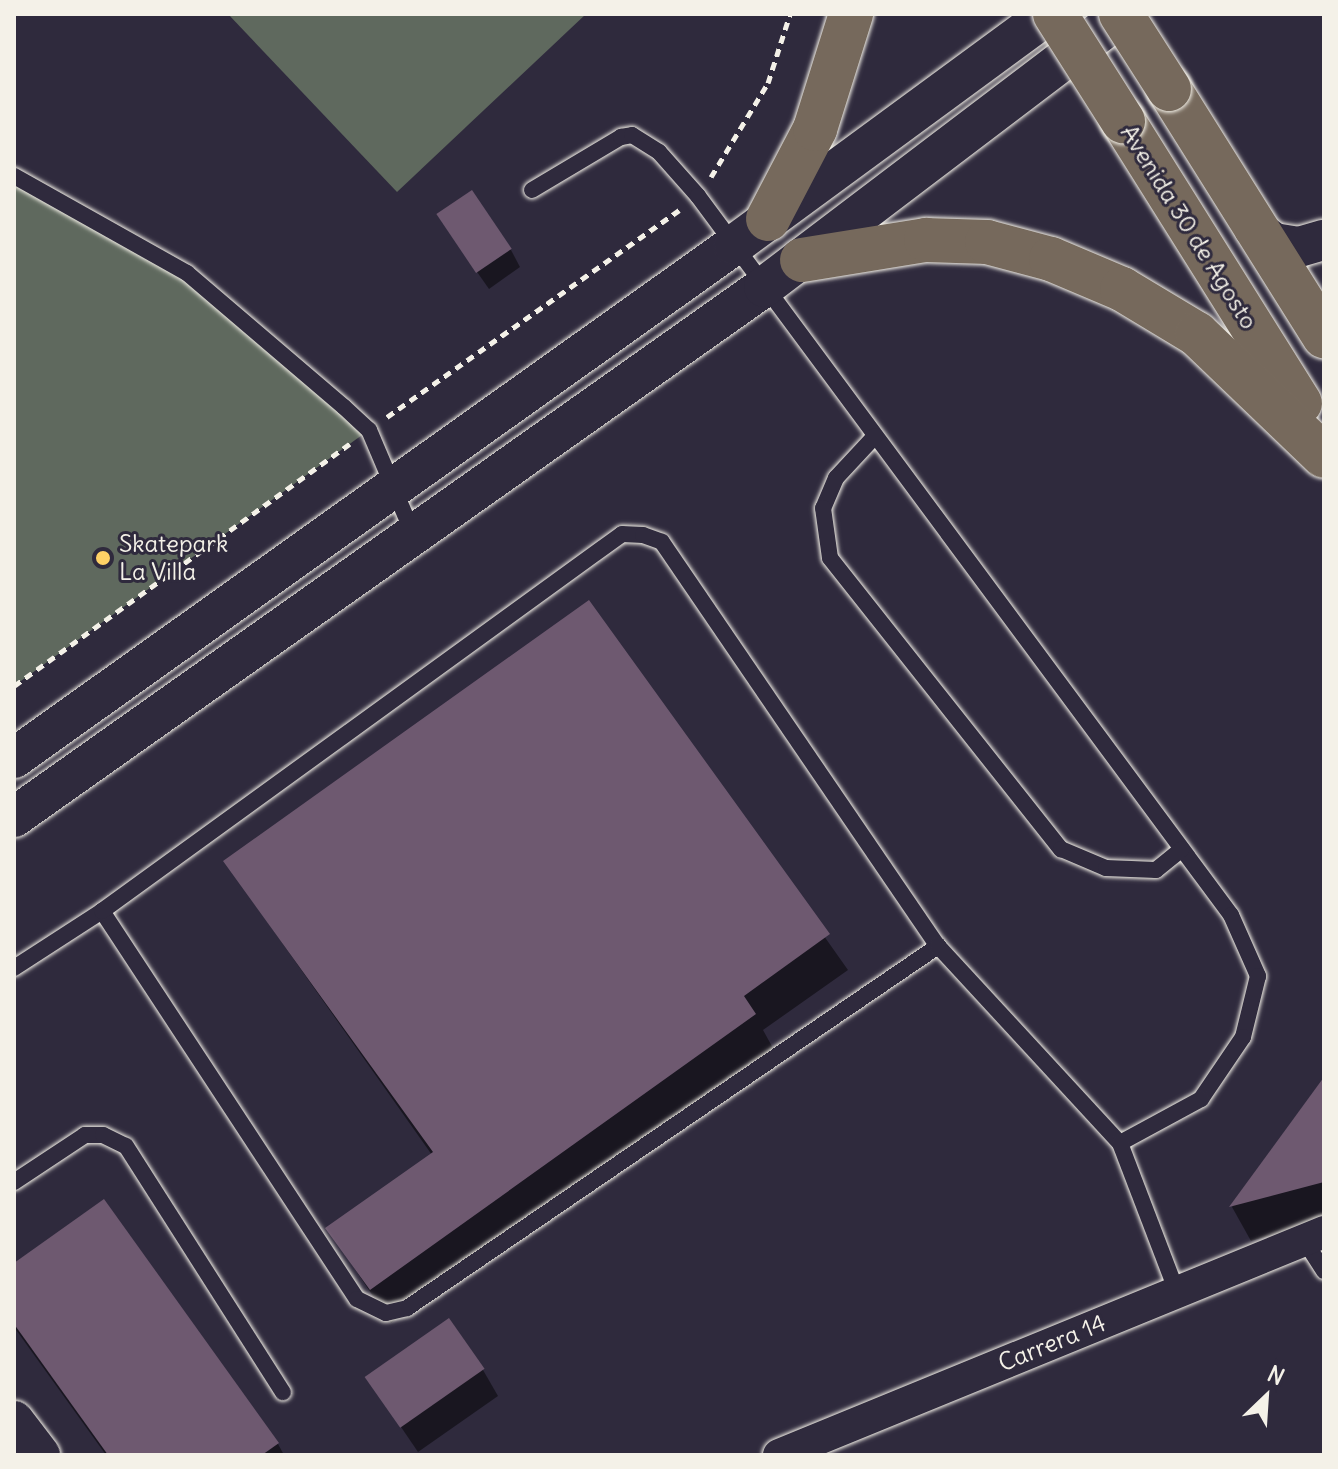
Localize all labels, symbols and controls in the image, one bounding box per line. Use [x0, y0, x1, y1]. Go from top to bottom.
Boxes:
street label: Avenida 30 de Agosto [1114, 120, 1264, 334]
place label: Skatepark La Villa [119, 530, 228, 586]
marker: Skatepark La Villa [94, 549, 112, 567]
street label: Carrera 14 [994, 1308, 1110, 1378]
north arrow [1226, 1357, 1306, 1437]
text: N [1263, 1359, 1289, 1391]

